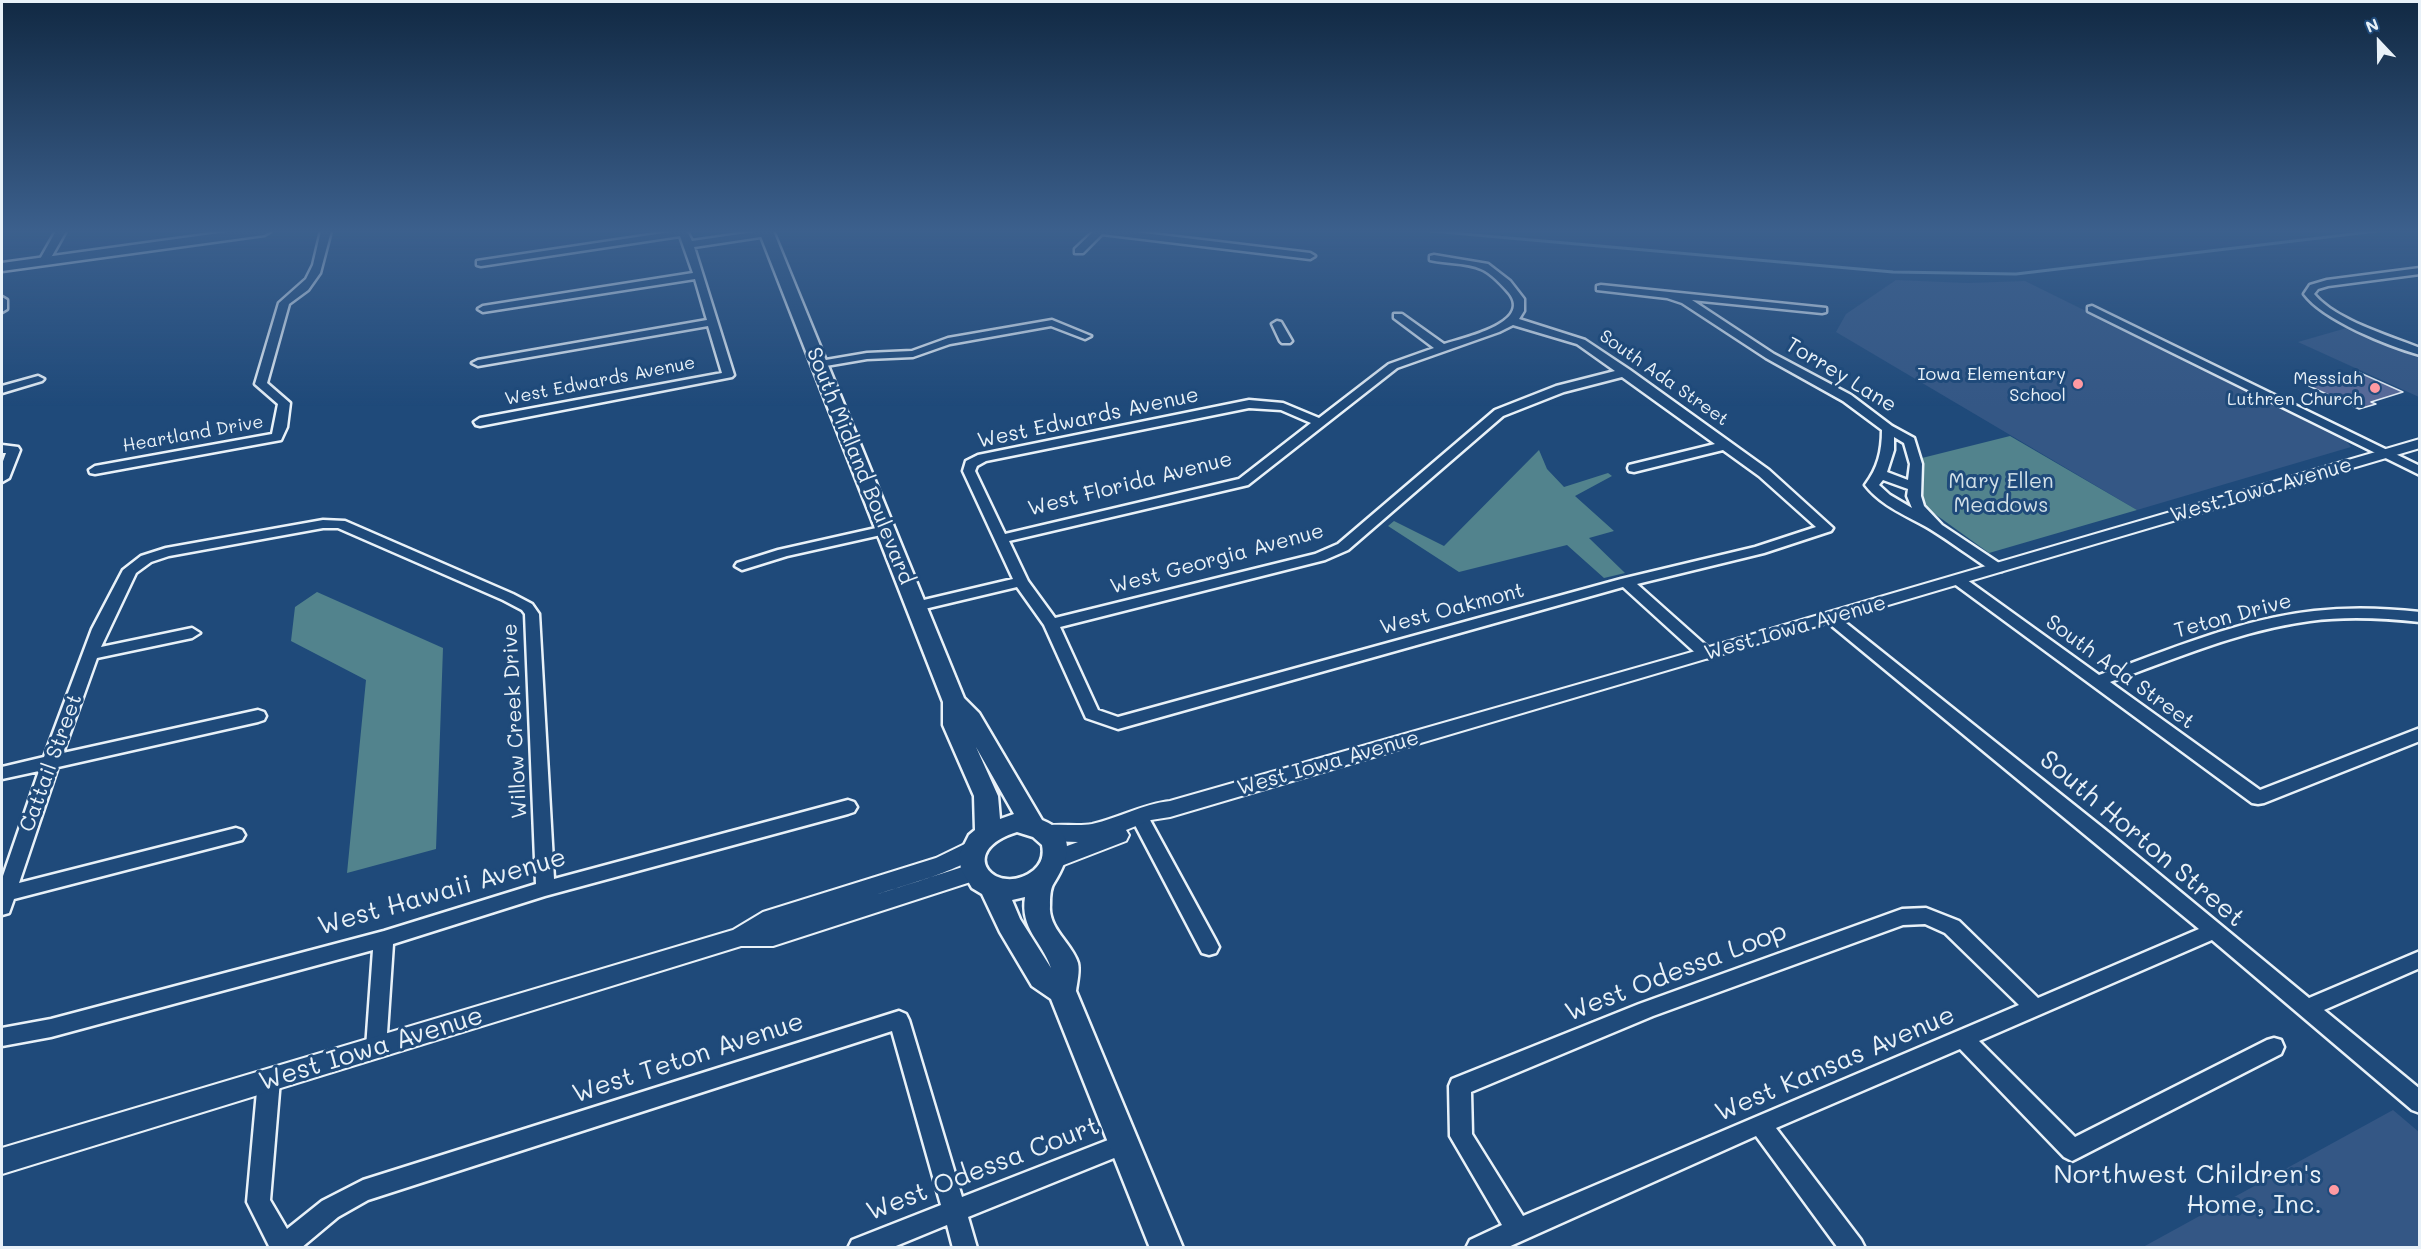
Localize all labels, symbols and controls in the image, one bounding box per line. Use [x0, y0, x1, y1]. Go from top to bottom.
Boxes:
north arrow [2349, 12, 2409, 72]
text: N [2363, 13, 2382, 37]
street label: South Ada Street [1595, 325, 1733, 431]
street label: Torrey Lane [1781, 332, 1901, 418]
street label: South Midland Boulevard [801, 344, 919, 588]
street label: West Edwards Avenue [503, 352, 697, 410]
place label: Iowa Elementary School [1918, 363, 2066, 406]
place label: Messiah Luthren Church [2227, 367, 2363, 410]
marker: Iowa Elementary School [2071, 377, 2085, 391]
marker: Messiah Luthren Church [2368, 381, 2382, 395]
street label: West Edwards Avenue [975, 382, 1201, 454]
street label: Heartland Drive [121, 411, 265, 457]
street label: West Florida Avenue [1025, 446, 1235, 522]
street label: West Iowa Avenue [2167, 452, 2355, 528]
park label: Mary Ellen Meadows [1948, 469, 2054, 519]
street label: West Georgia Avenue [1107, 518, 1327, 600]
street label: West Oakmont [1377, 578, 1527, 640]
street label: Teton Drive [2172, 588, 2294, 644]
street label: West Iowa Avenue [1701, 590, 1889, 666]
street label: South Ada Street [2041, 609, 2199, 735]
street label: Willow Creek Drive [497, 623, 533, 819]
street label: Cattail Street [14, 691, 88, 835]
street label: West Iowa Avenue [1234, 725, 1422, 801]
street label: South Horton Street [2033, 744, 2251, 934]
street label: West Hawaii Avenue [314, 842, 570, 942]
street label: West Odessa Loop [1561, 915, 1791, 1029]
street label: West Kansas Avenue [1710, 999, 1960, 1129]
street label: West Iowa Avenue [255, 1000, 487, 1098]
street label: West Teton Avenue [568, 1006, 808, 1110]
street label: West Odessa Court [862, 1110, 1104, 1228]
place label: Northwest Children's Home, Inc. [2053, 1159, 2322, 1220]
marker: Northwest Children's Home, Inc. [2327, 1183, 2341, 1197]

